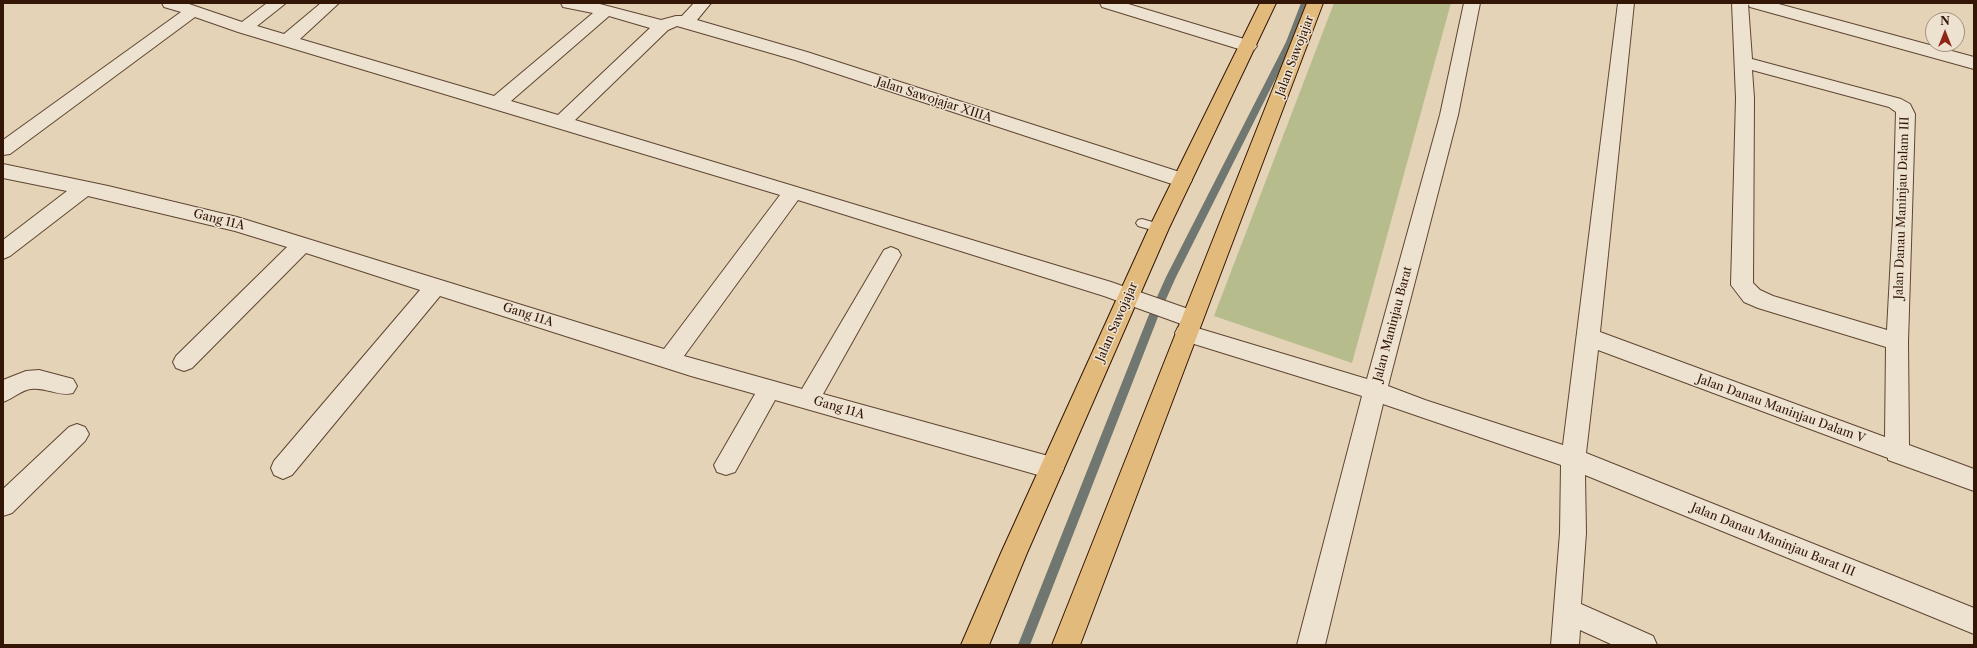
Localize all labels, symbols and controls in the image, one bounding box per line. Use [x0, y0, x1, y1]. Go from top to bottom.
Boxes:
north arrow [1925, 12, 1965, 52]
street label: Jalan Sawojajar [1273, 13, 1317, 99]
text: N [1940, 14, 1950, 28]
street label: Jalan Sawojajar XIIIA [874, 74, 994, 126]
street label: Jalan Danau Maninjau Dalam III [1892, 116, 1912, 300]
street label: Gang 11A [192, 207, 246, 233]
street label: Jalan Maninjau Barat [1371, 265, 1415, 383]
street label: Jalan Sawojajar [1093, 280, 1141, 364]
street label: Gang 11A [501, 300, 555, 330]
street label: Jalan Danau Maninjau Dalam V [1695, 372, 1867, 446]
street label: Gang 11A [812, 394, 866, 422]
street label: Jalan Danau Maninjau Barat III [1689, 500, 1857, 580]

